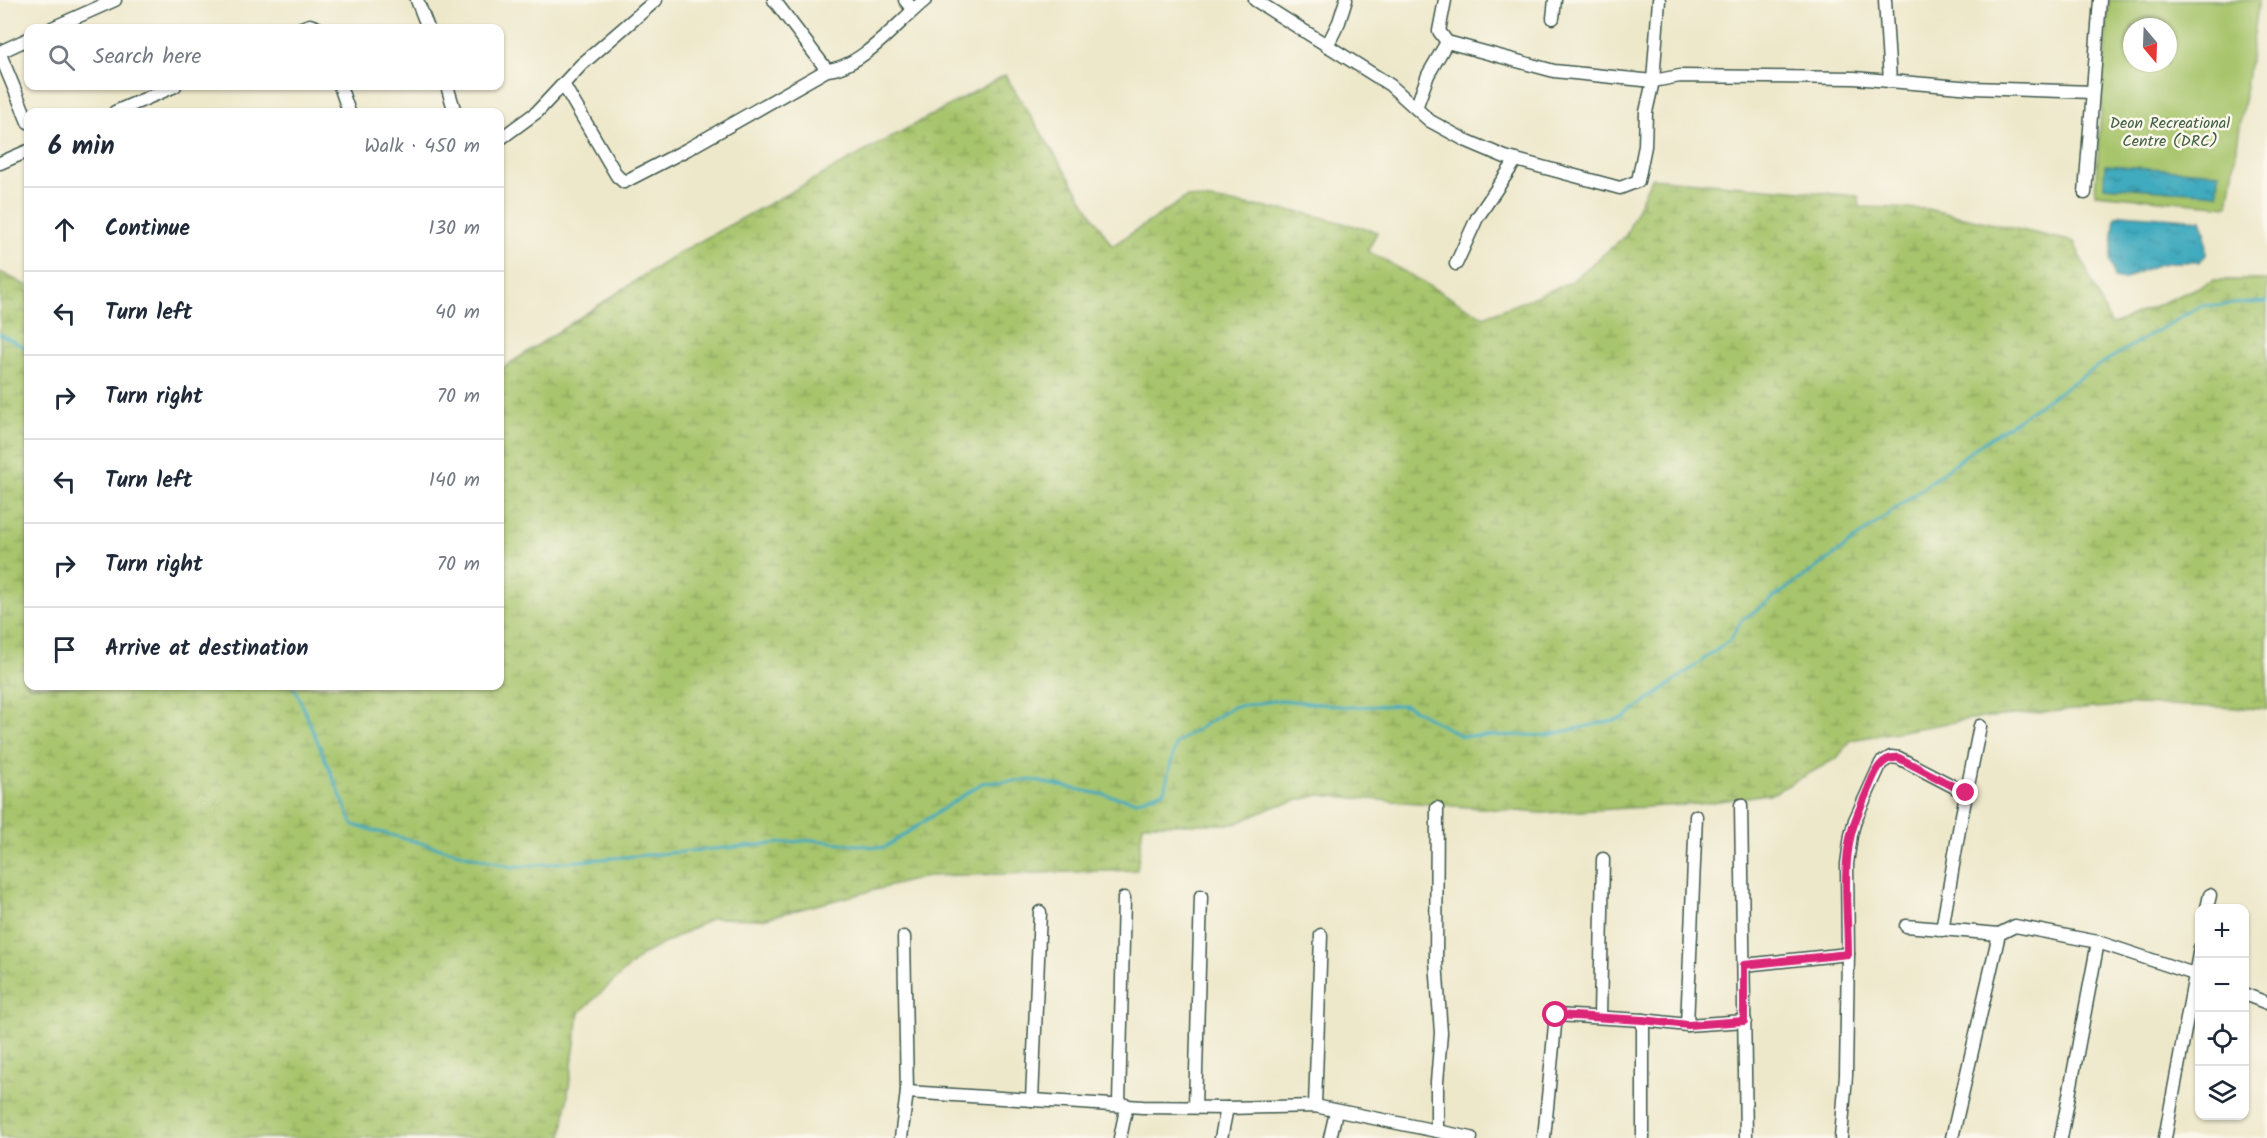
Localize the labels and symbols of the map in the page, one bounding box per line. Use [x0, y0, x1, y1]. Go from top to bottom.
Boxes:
north arrow [2123, 18, 2177, 72]
park label: Deon Recreational Centre (DRC) [2110, 111, 2230, 154]
route end [1952, 779, 1978, 805]
route start [1542, 1001, 1568, 1027]

